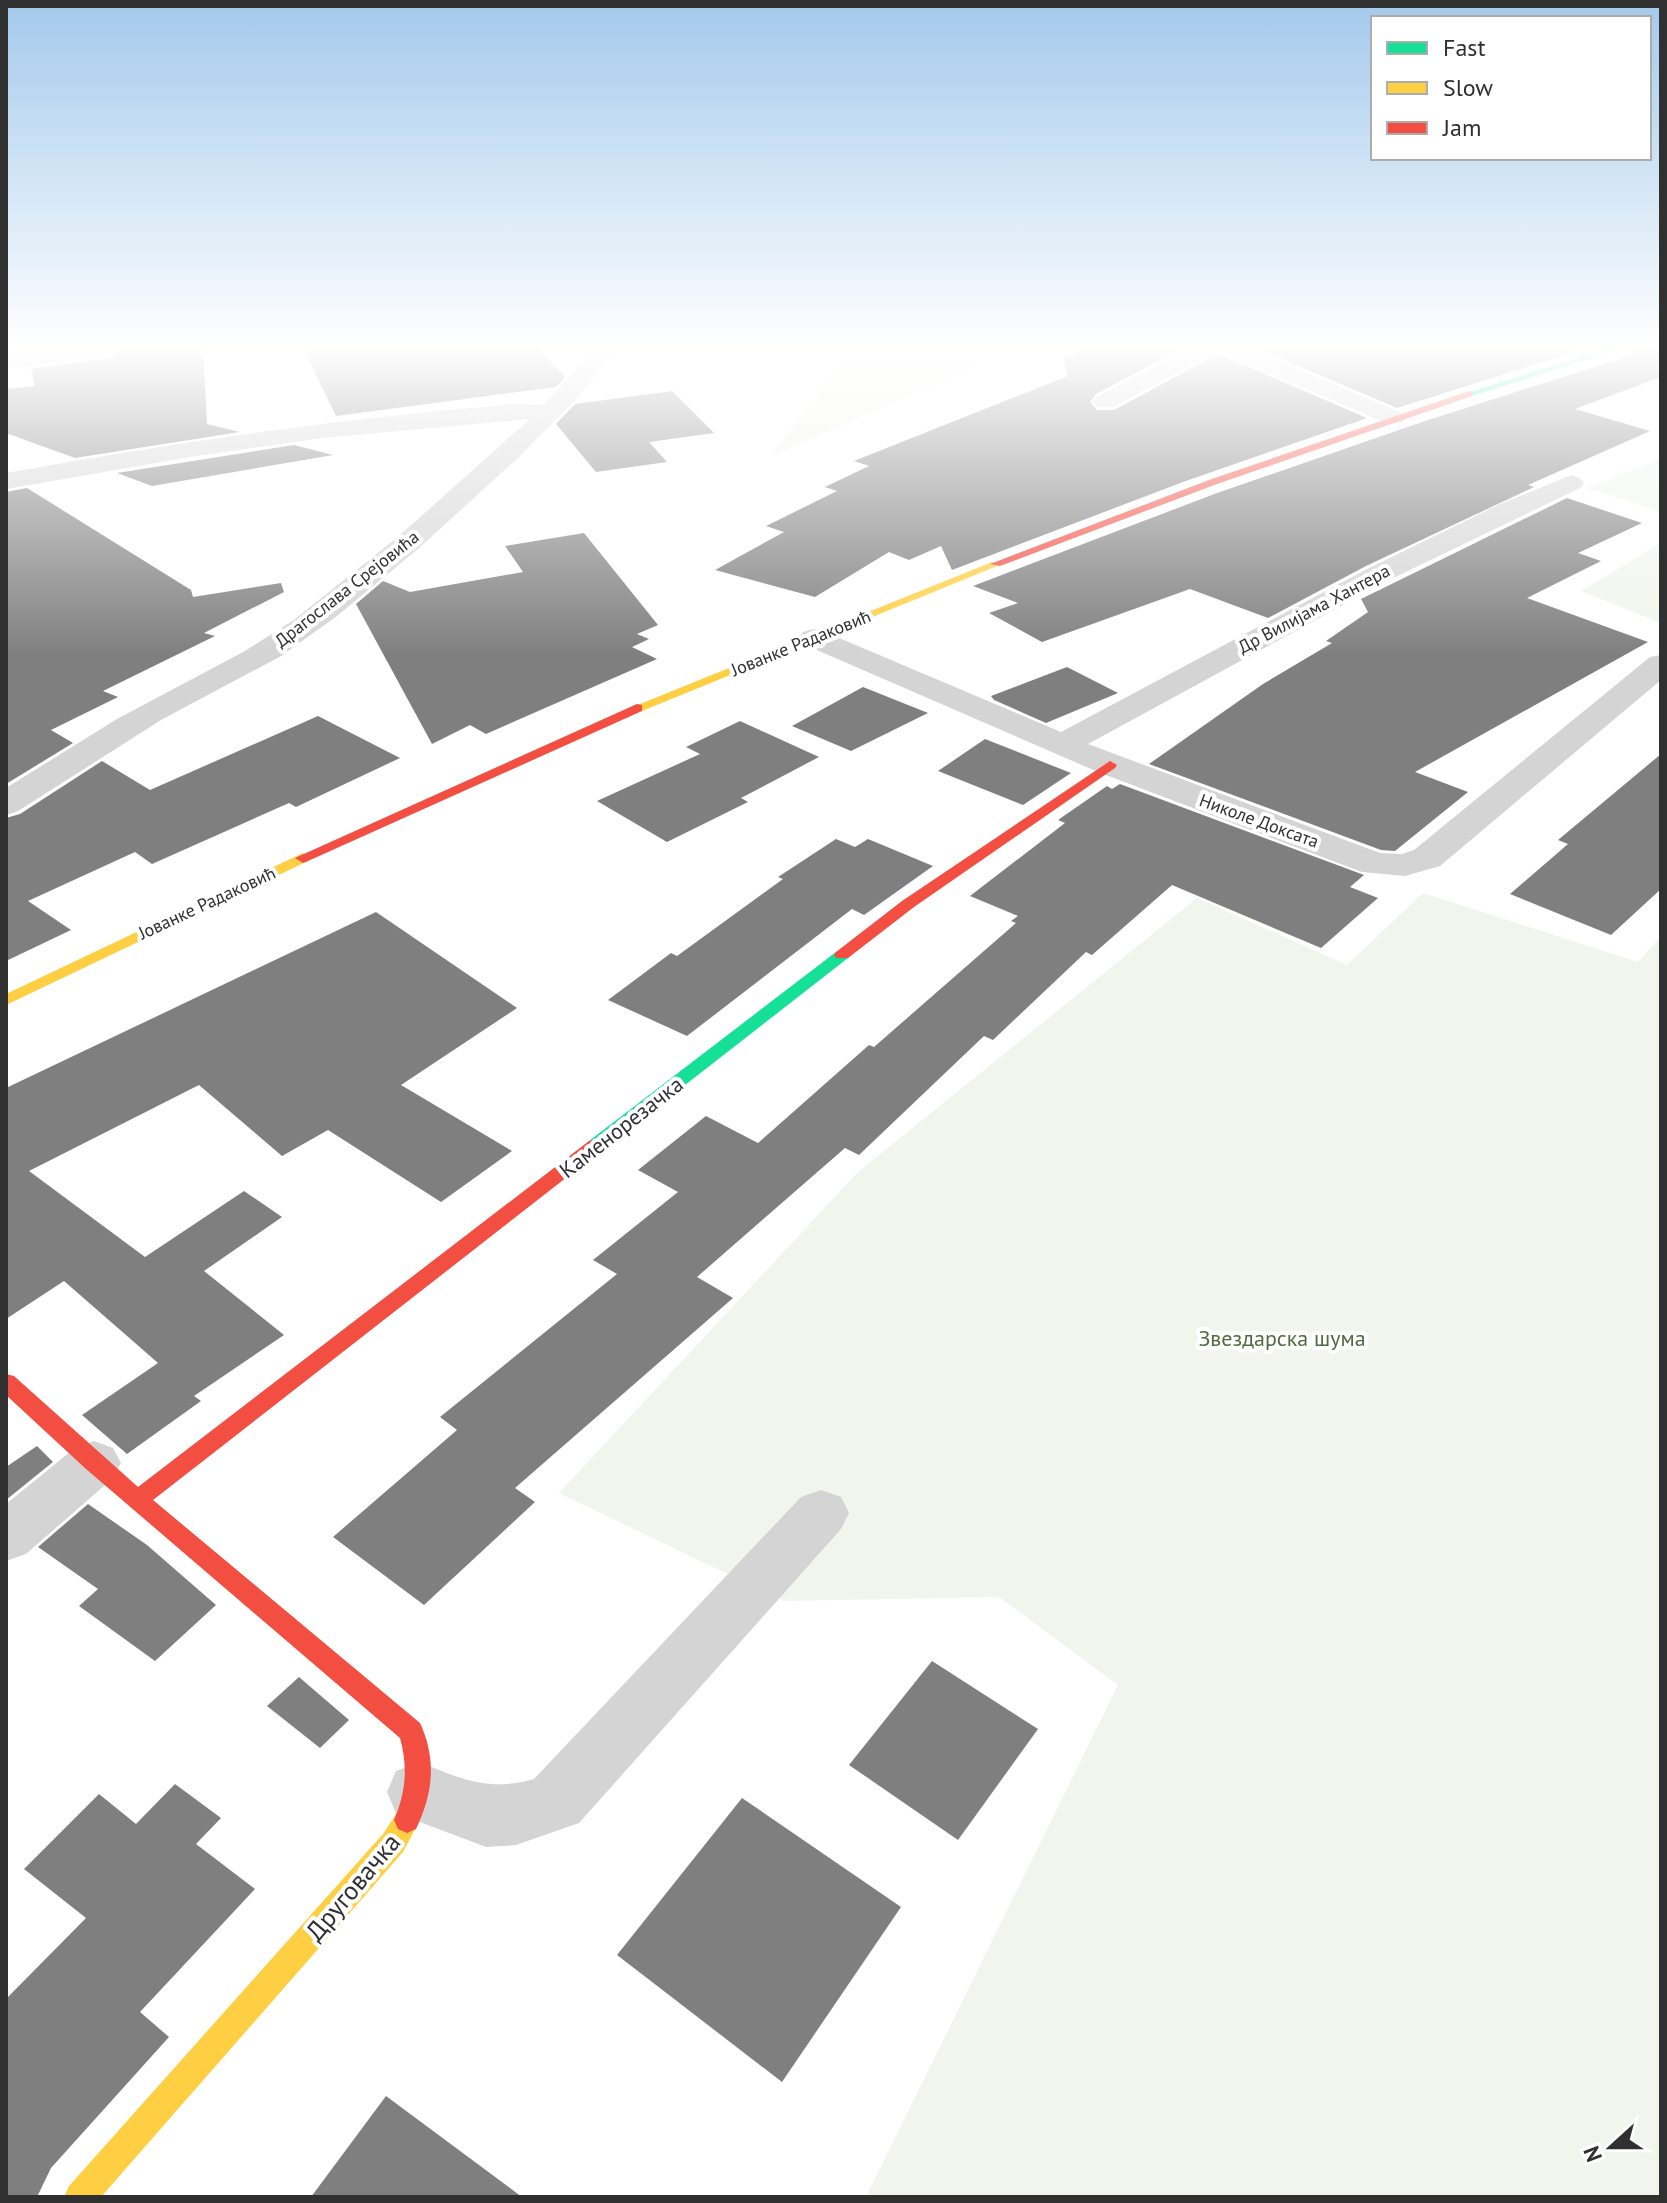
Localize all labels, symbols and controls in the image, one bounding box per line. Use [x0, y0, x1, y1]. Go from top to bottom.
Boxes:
legend [1371, 16, 1651, 160]
text: Fast [1443, 32, 1486, 63]
text: Slow [1443, 72, 1493, 103]
text: Jam [1442, 112, 1481, 143]
street label: Драгослава Срејовића [270, 525, 423, 652]
street label: Др Вилијама Хантера [1234, 559, 1394, 658]
street label: Јованке Радаковић [727, 604, 874, 681]
street label: Николе Доксата [1196, 788, 1322, 853]
street label: Јованке Радаковић [134, 861, 279, 945]
street label: Каменорезачка [554, 1070, 688, 1184]
park label: Звездарска шума [1198, 1324, 1366, 1352]
street label: Друговачка [298, 1826, 407, 1947]
north arrow [1571, 2107, 1651, 2187]
text: N [1577, 2142, 1608, 2166]

